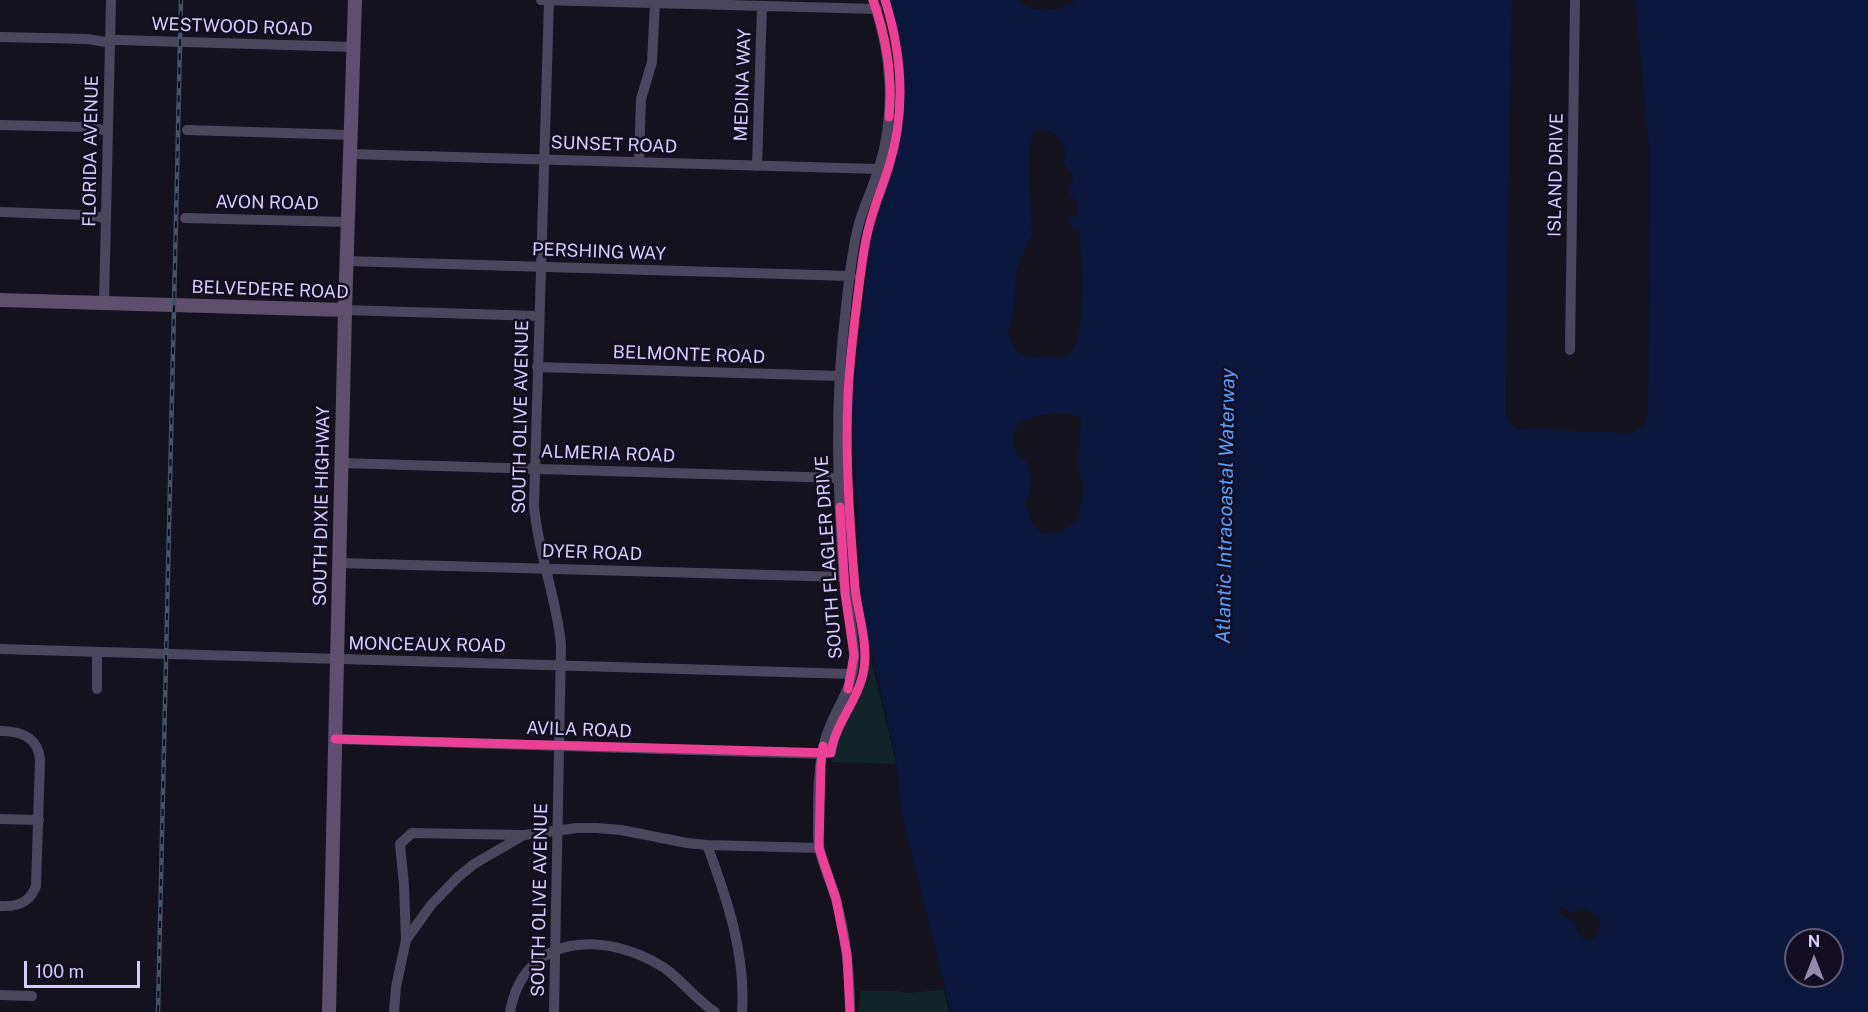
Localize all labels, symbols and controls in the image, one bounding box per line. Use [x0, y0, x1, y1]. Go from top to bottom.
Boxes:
street label: WESTWOOD ROAD [151, 13, 313, 41]
street label: MEDINA WAY [730, 28, 756, 142]
street label: FLORIDA AVENUE [79, 75, 103, 227]
street label: ISLAND DRIVE [1544, 113, 1568, 237]
street label: SUNSET ROAD [550, 132, 678, 158]
street label: AVON ROAD [215, 191, 319, 215]
street label: PERSHING WAY [532, 239, 666, 265]
street label: BELVEDERE ROAD [191, 276, 349, 304]
street label: SOUTH OLIVE AVENUE [509, 320, 533, 514]
street label: BELMONTE ROAD [612, 342, 766, 368]
water label: Atlantic Intracoastal Waterway [1212, 368, 1240, 644]
street label: SOUTH DIXIE HIGHWAY [309, 406, 335, 606]
street label: ALMERIA ROAD [540, 441, 676, 467]
street label: SOUTH FLAGLER DRIVE [811, 454, 847, 660]
street label: DYER ROAD [542, 540, 642, 566]
street label: MONCEAUX ROAD [348, 633, 506, 657]
street label: AVILA ROAD [526, 717, 632, 743]
street label: SOUTH OLIVE AVENUE [528, 803, 552, 997]
north arrow [1784, 928, 1844, 988]
text: N [1808, 932, 1820, 951]
scale bar [27, 949, 142, 987]
text: 100 m [35, 961, 84, 982]

